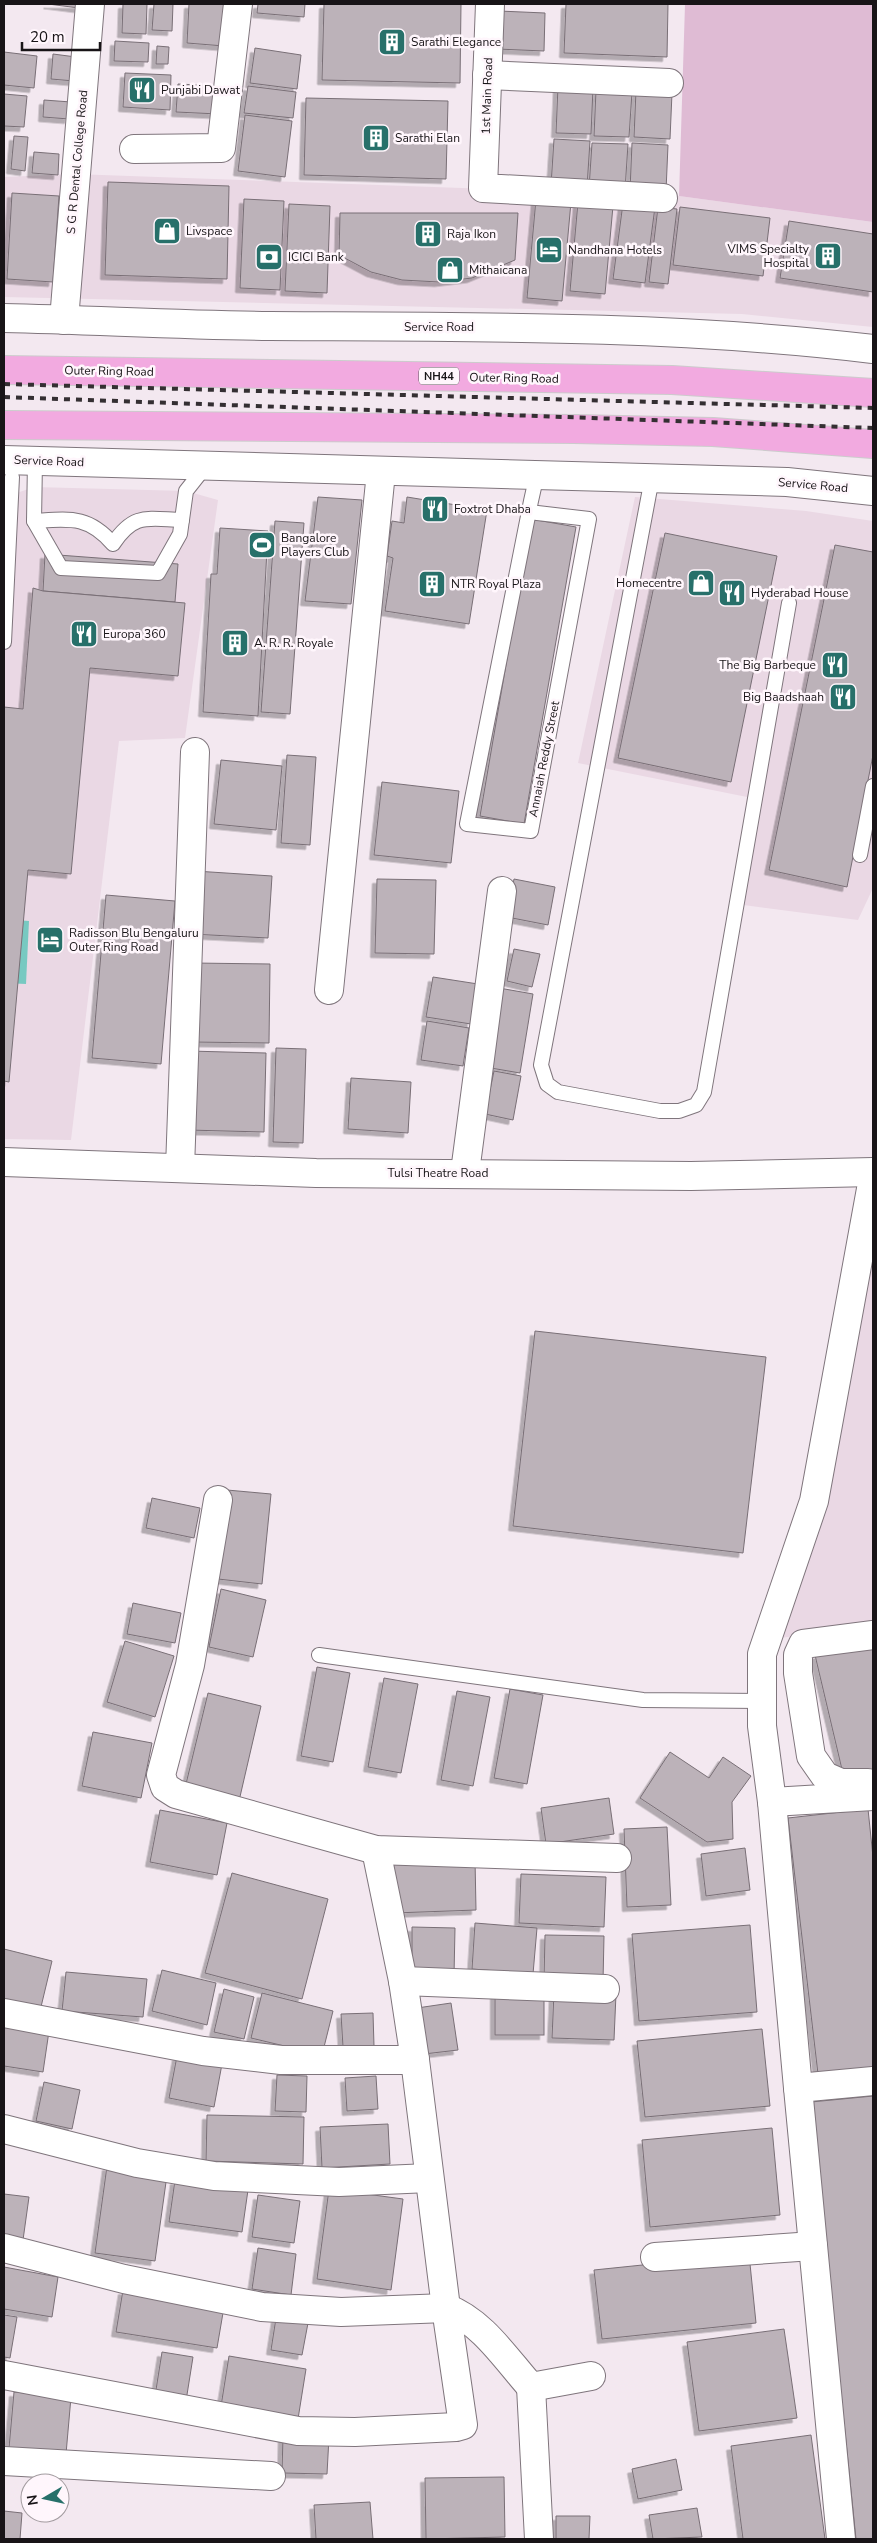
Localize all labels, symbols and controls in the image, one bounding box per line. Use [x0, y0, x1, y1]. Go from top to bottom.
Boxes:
scale bar [22, 20, 100, 52]
text: 20 m [30, 27, 65, 47]
building icon: Sarathi Elegance [377, 27, 407, 57]
place label: Sarathi Elegance [411, 34, 501, 50]
street label: 1st Main Road [478, 57, 496, 135]
restaurant icon: Punjabi Dawat [127, 75, 157, 105]
place label: Punjabi Dawat [161, 82, 241, 98]
street label: S G R Dental College Road [63, 89, 91, 235]
building icon: Sarathi Elan [361, 123, 391, 153]
place label: Sarathi Elan [395, 130, 460, 146]
shop icon: Livspace [152, 216, 182, 246]
building icon: Raja Ikon [413, 219, 443, 249]
place label: Livspace [186, 223, 232, 239]
place label: Raja Ikon [447, 226, 496, 242]
hotel icon: Nandhana Hotels [534, 235, 564, 265]
place label: VIMS Specialty Hospital [727, 241, 810, 271]
building icon: VIMS Specialty Hospital [813, 241, 843, 271]
bank icon: ICICI Bank [254, 242, 284, 272]
place label: Nandhana Hotels [568, 242, 662, 258]
place label: ICICI Bank [288, 249, 345, 265]
shop icon: Mithaicana [435, 255, 465, 285]
place label: Mithaicana [469, 262, 527, 278]
street label: Service Road [404, 319, 474, 335]
street label: Outer Ring Road [64, 362, 154, 380]
road number: NH44 [419, 368, 459, 384]
street label: Outer Ring Road [469, 369, 559, 387]
street label: Service Road [14, 452, 84, 470]
street label: Service Road [777, 474, 849, 496]
restaurant icon: Foxtrot Dhaba [420, 494, 450, 524]
place label: Foxtrot Dhaba [454, 501, 531, 517]
sports icon: Bangalore Players Club [247, 530, 277, 560]
place label: Bangalore Players Club [281, 530, 349, 560]
shop icon: Homecentre [686, 568, 716, 598]
building icon: NTR Royal Plaza [417, 569, 447, 599]
place label: Homecentre [616, 575, 682, 591]
place label: NTR Royal Plaza [451, 576, 541, 592]
restaurant icon: Hyderabad House [717, 578, 747, 608]
place label: Hyderabad House [751, 585, 848, 601]
restaurant icon: Europa 360 [69, 619, 99, 649]
place label: Europa 360 [103, 626, 166, 642]
building icon: A. R. R. Royale [220, 628, 250, 658]
place label: A. R. R. Royale [254, 635, 333, 651]
restaurant icon: The Big Barbeque [820, 650, 850, 680]
place label: The Big Barbeque [719, 657, 816, 673]
restaurant icon: Big Baadshaah [828, 682, 858, 712]
place label: Big Baadshaah [743, 689, 824, 705]
street label: Annaiah Reddy Street [525, 699, 563, 818]
hotel icon: Radisson Blu Bengaluru Outer Ring Road [35, 925, 65, 955]
place label: Radisson Blu Bengaluru Outer Ring Road [69, 925, 199, 955]
street label: Tulsi Theatre Road [388, 1165, 488, 1181]
north arrow [20, 2473, 70, 2523]
text: N [22, 2493, 43, 2507]

